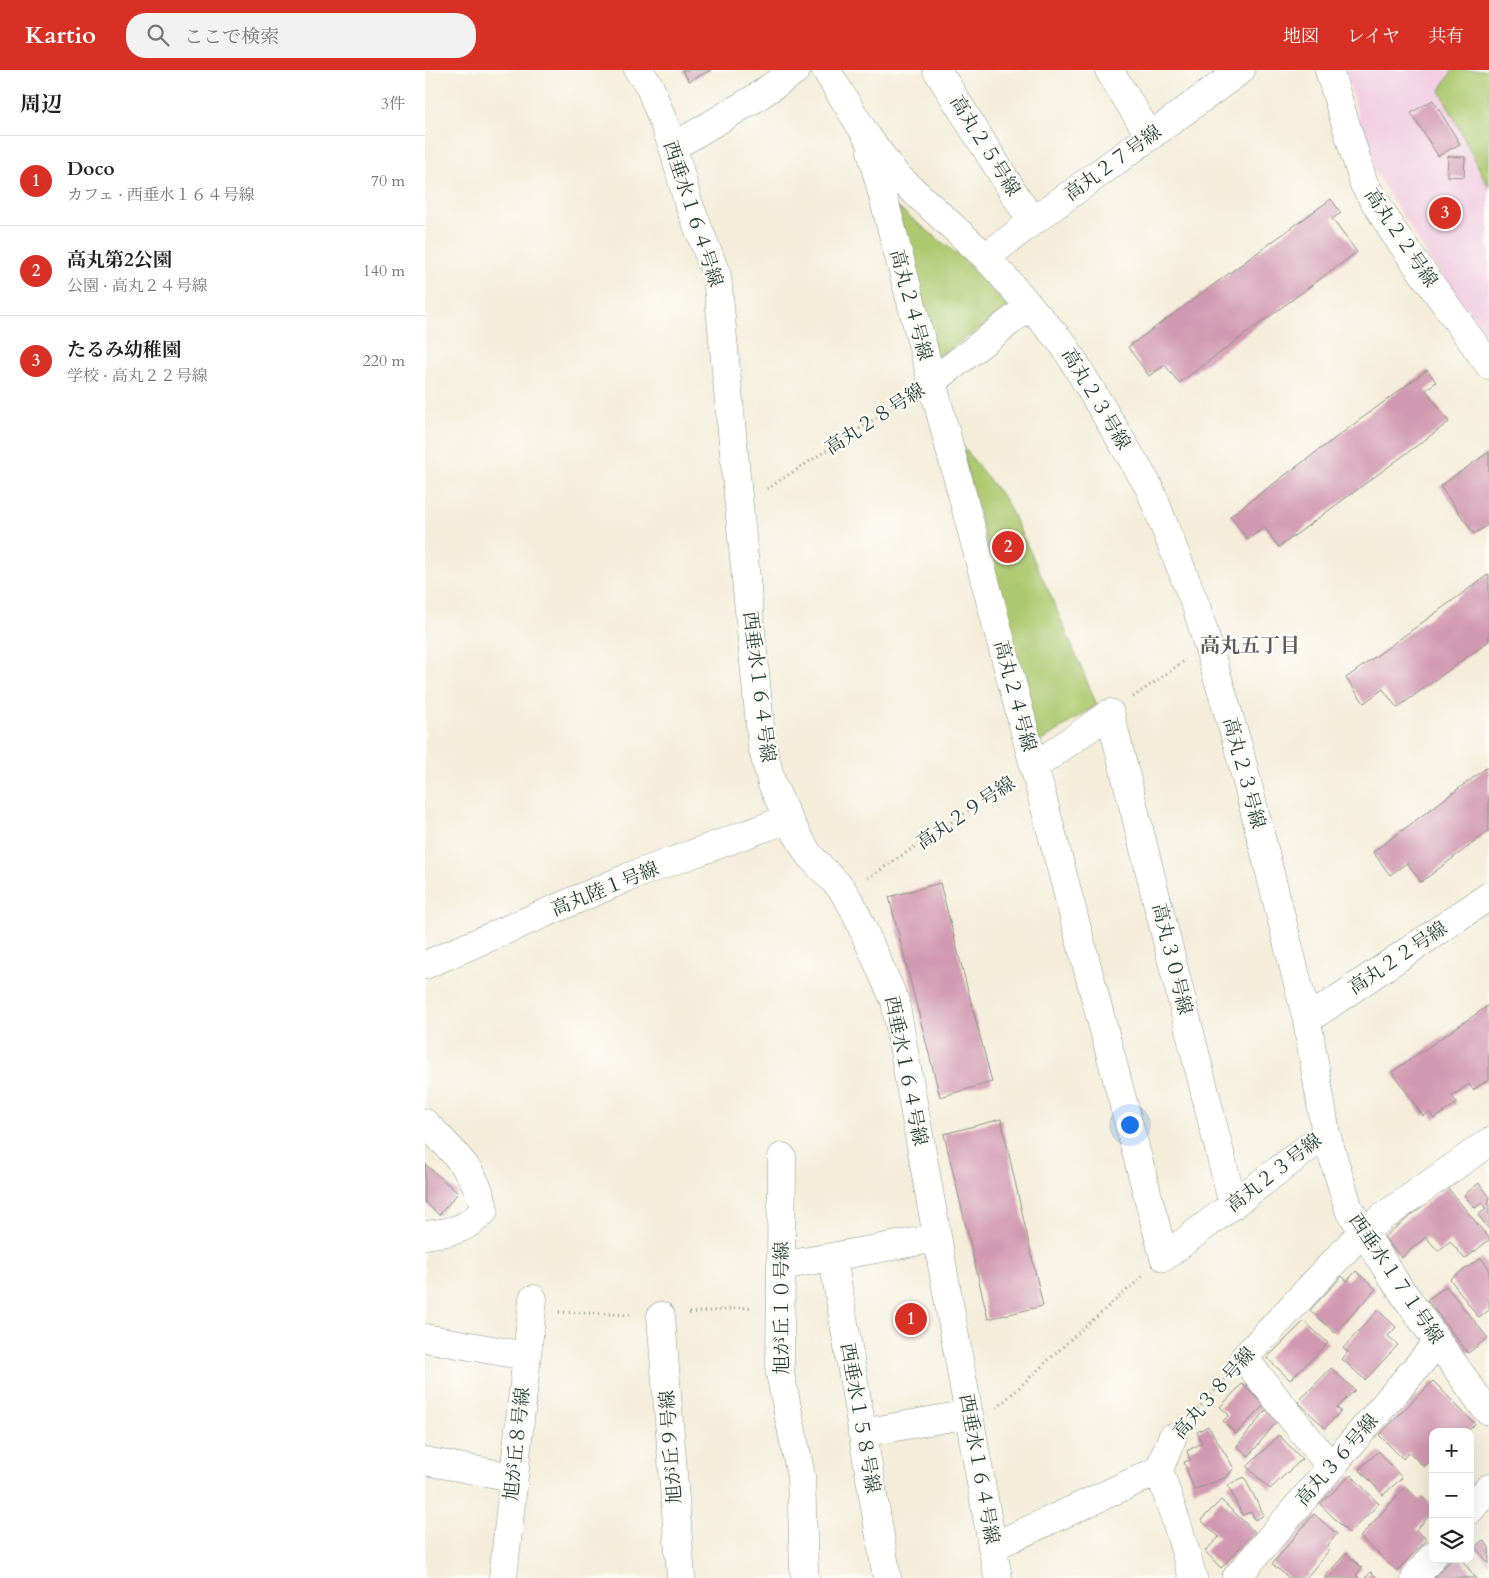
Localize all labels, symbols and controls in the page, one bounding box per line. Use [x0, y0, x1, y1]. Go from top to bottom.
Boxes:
search box [126, 13, 476, 58]
text: Kartio [25, 19, 96, 52]
icon: search [144, 21, 172, 49]
text: ここで検索 [184, 24, 279, 50]
text: 地図 [1283, 24, 1319, 49]
text: レイヤ [1347, 24, 1400, 49]
text: 共有 [1428, 24, 1464, 49]
text: 周辺 [20, 90, 62, 119]
street label: 高丸２５号線 [944, 91, 1026, 201]
text: 3件 [381, 93, 405, 115]
street label: 高丸２７号線 [1059, 119, 1167, 207]
street label: 西垂水１６４号線 [657, 138, 729, 290]
text: Doco [67, 156, 115, 182]
text: 1 [32, 170, 40, 192]
text: 70 m [371, 170, 405, 192]
street label: 高丸２２号線 [1358, 183, 1444, 293]
text: カフェ · 西垂水１６４号線 [67, 184, 255, 206]
pin: 3 [1429, 194, 1461, 232]
text: 高丸第2公園 [67, 247, 172, 273]
street label: 高丸２４号線 [884, 247, 938, 363]
text: 2 [32, 260, 40, 282]
text: 140 m [363, 260, 405, 282]
text: 公園 · 高丸２４号線 [67, 275, 208, 297]
text: たるみ幼稚園 [67, 337, 181, 363]
street label: 高丸２３号線 [1055, 343, 1137, 455]
text: 3 [32, 350, 40, 372]
text: 220 m [363, 350, 405, 372]
text: 学校 · 高丸２２号線 [67, 365, 208, 387]
street label: 高丸２８号線 [820, 377, 930, 461]
pin: 2 [992, 528, 1024, 566]
street label: 西垂水１６４号線 [737, 610, 781, 764]
district label: 高丸五丁目 [1200, 632, 1300, 659]
street label: 高丸２４号線 [988, 638, 1042, 754]
street label: 高丸２３号線 [1217, 715, 1271, 831]
street label: 高丸２９号線 [911, 770, 1021, 856]
street label: 高丸陸１号線 [547, 856, 663, 922]
street label: 高丸３０号線 [1146, 901, 1198, 1017]
street label: 高丸２２号線 [1343, 915, 1453, 1001]
street label: 西垂水１６４号線 [879, 994, 933, 1148]
your location [1117, 1112, 1143, 1138]
street label: 高丸２３号線 [1221, 1128, 1327, 1218]
street label: 西垂水１７１号線 [1343, 1209, 1449, 1349]
street label: 旭が丘１０号線 [769, 1241, 795, 1375]
pin: 1 [895, 1300, 927, 1338]
street label: 西垂水１５８号線 [834, 1341, 886, 1495]
street label: 高丸３８号線 [1167, 1341, 1261, 1445]
street label: 旭が丘８号線 [498, 1386, 536, 1502]
street label: 旭が丘９号線 [654, 1389, 688, 1505]
street label: 西垂水１６４号線 [953, 1392, 1005, 1546]
street label: 高丸３６号線 [1290, 1408, 1384, 1512]
map controls [1429, 1428, 1474, 1563]
button: + [1429, 1428, 1474, 1473]
button: − [1429, 1473, 1474, 1518]
button: layers [1429, 1518, 1474, 1563]

